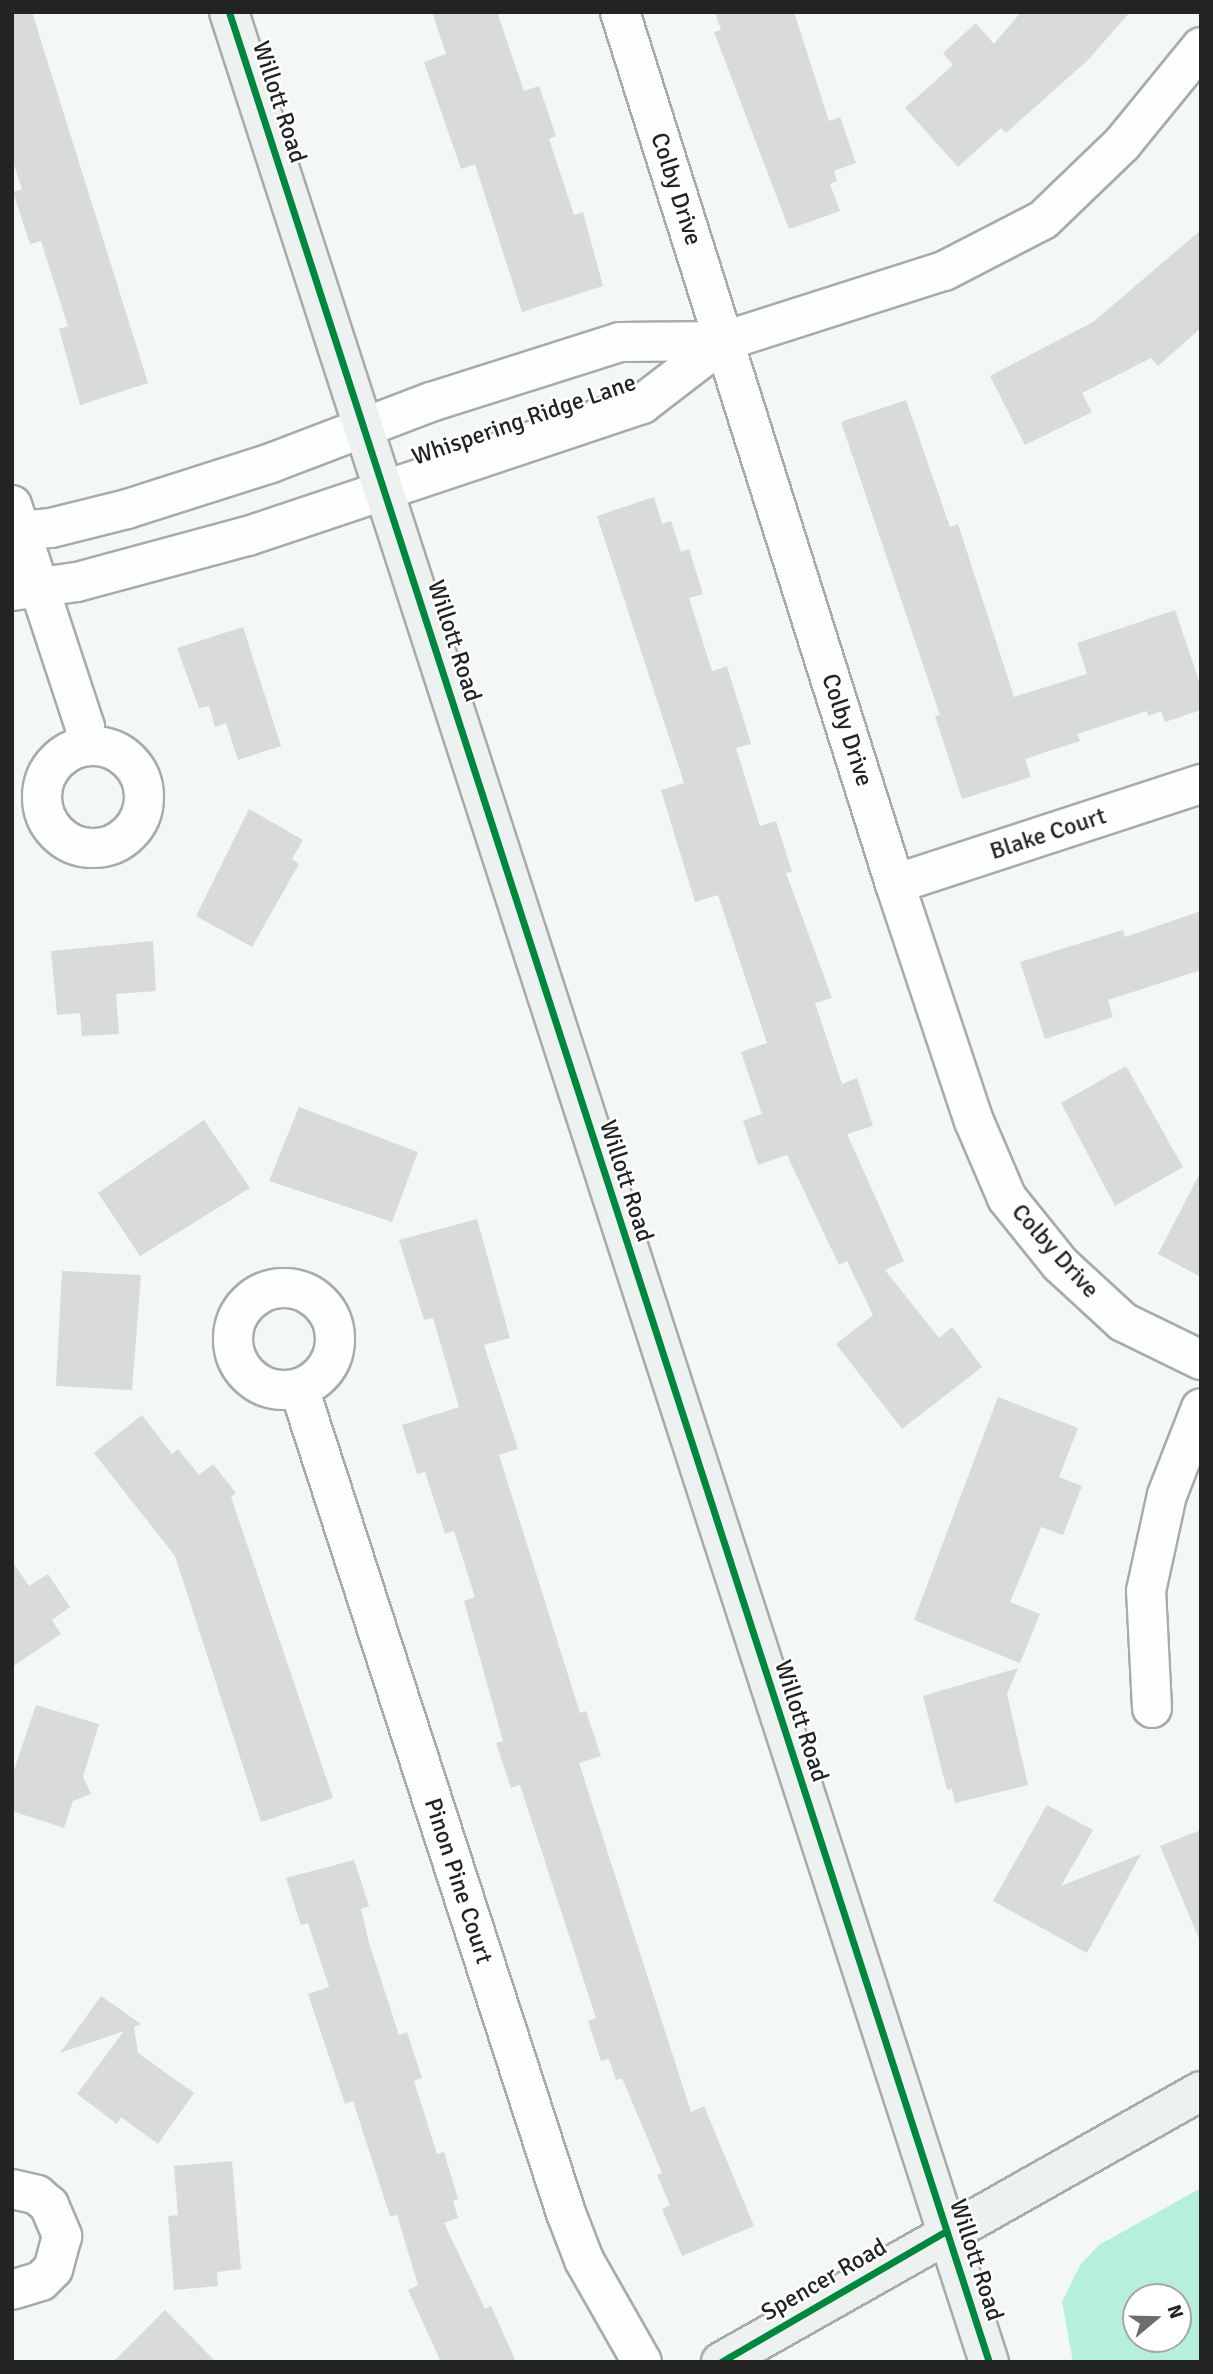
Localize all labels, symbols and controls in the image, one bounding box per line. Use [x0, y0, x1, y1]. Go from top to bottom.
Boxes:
street label: Willott Road [246, 38, 312, 166]
street label: Colby Drive [644, 129, 708, 249]
street label: Whispering Ridge Lane [408, 368, 640, 472]
street label: Willott Road [421, 577, 487, 705]
street label: Colby Drive [815, 670, 879, 790]
street label: Blake Court [986, 802, 1110, 866]
street label: Willott Road [593, 1117, 659, 1245]
street label: Colby Drive [1005, 1198, 1105, 1304]
street label: Willott Road [768, 1657, 834, 1785]
street label: Pinon Pine Court [418, 1795, 498, 1967]
street label: Willott Road [943, 2196, 1009, 2324]
street label: Spencer Road [756, 2233, 892, 2327]
north arrow [1122, 2283, 1192, 2353]
text: N [1161, 2302, 1188, 2322]

